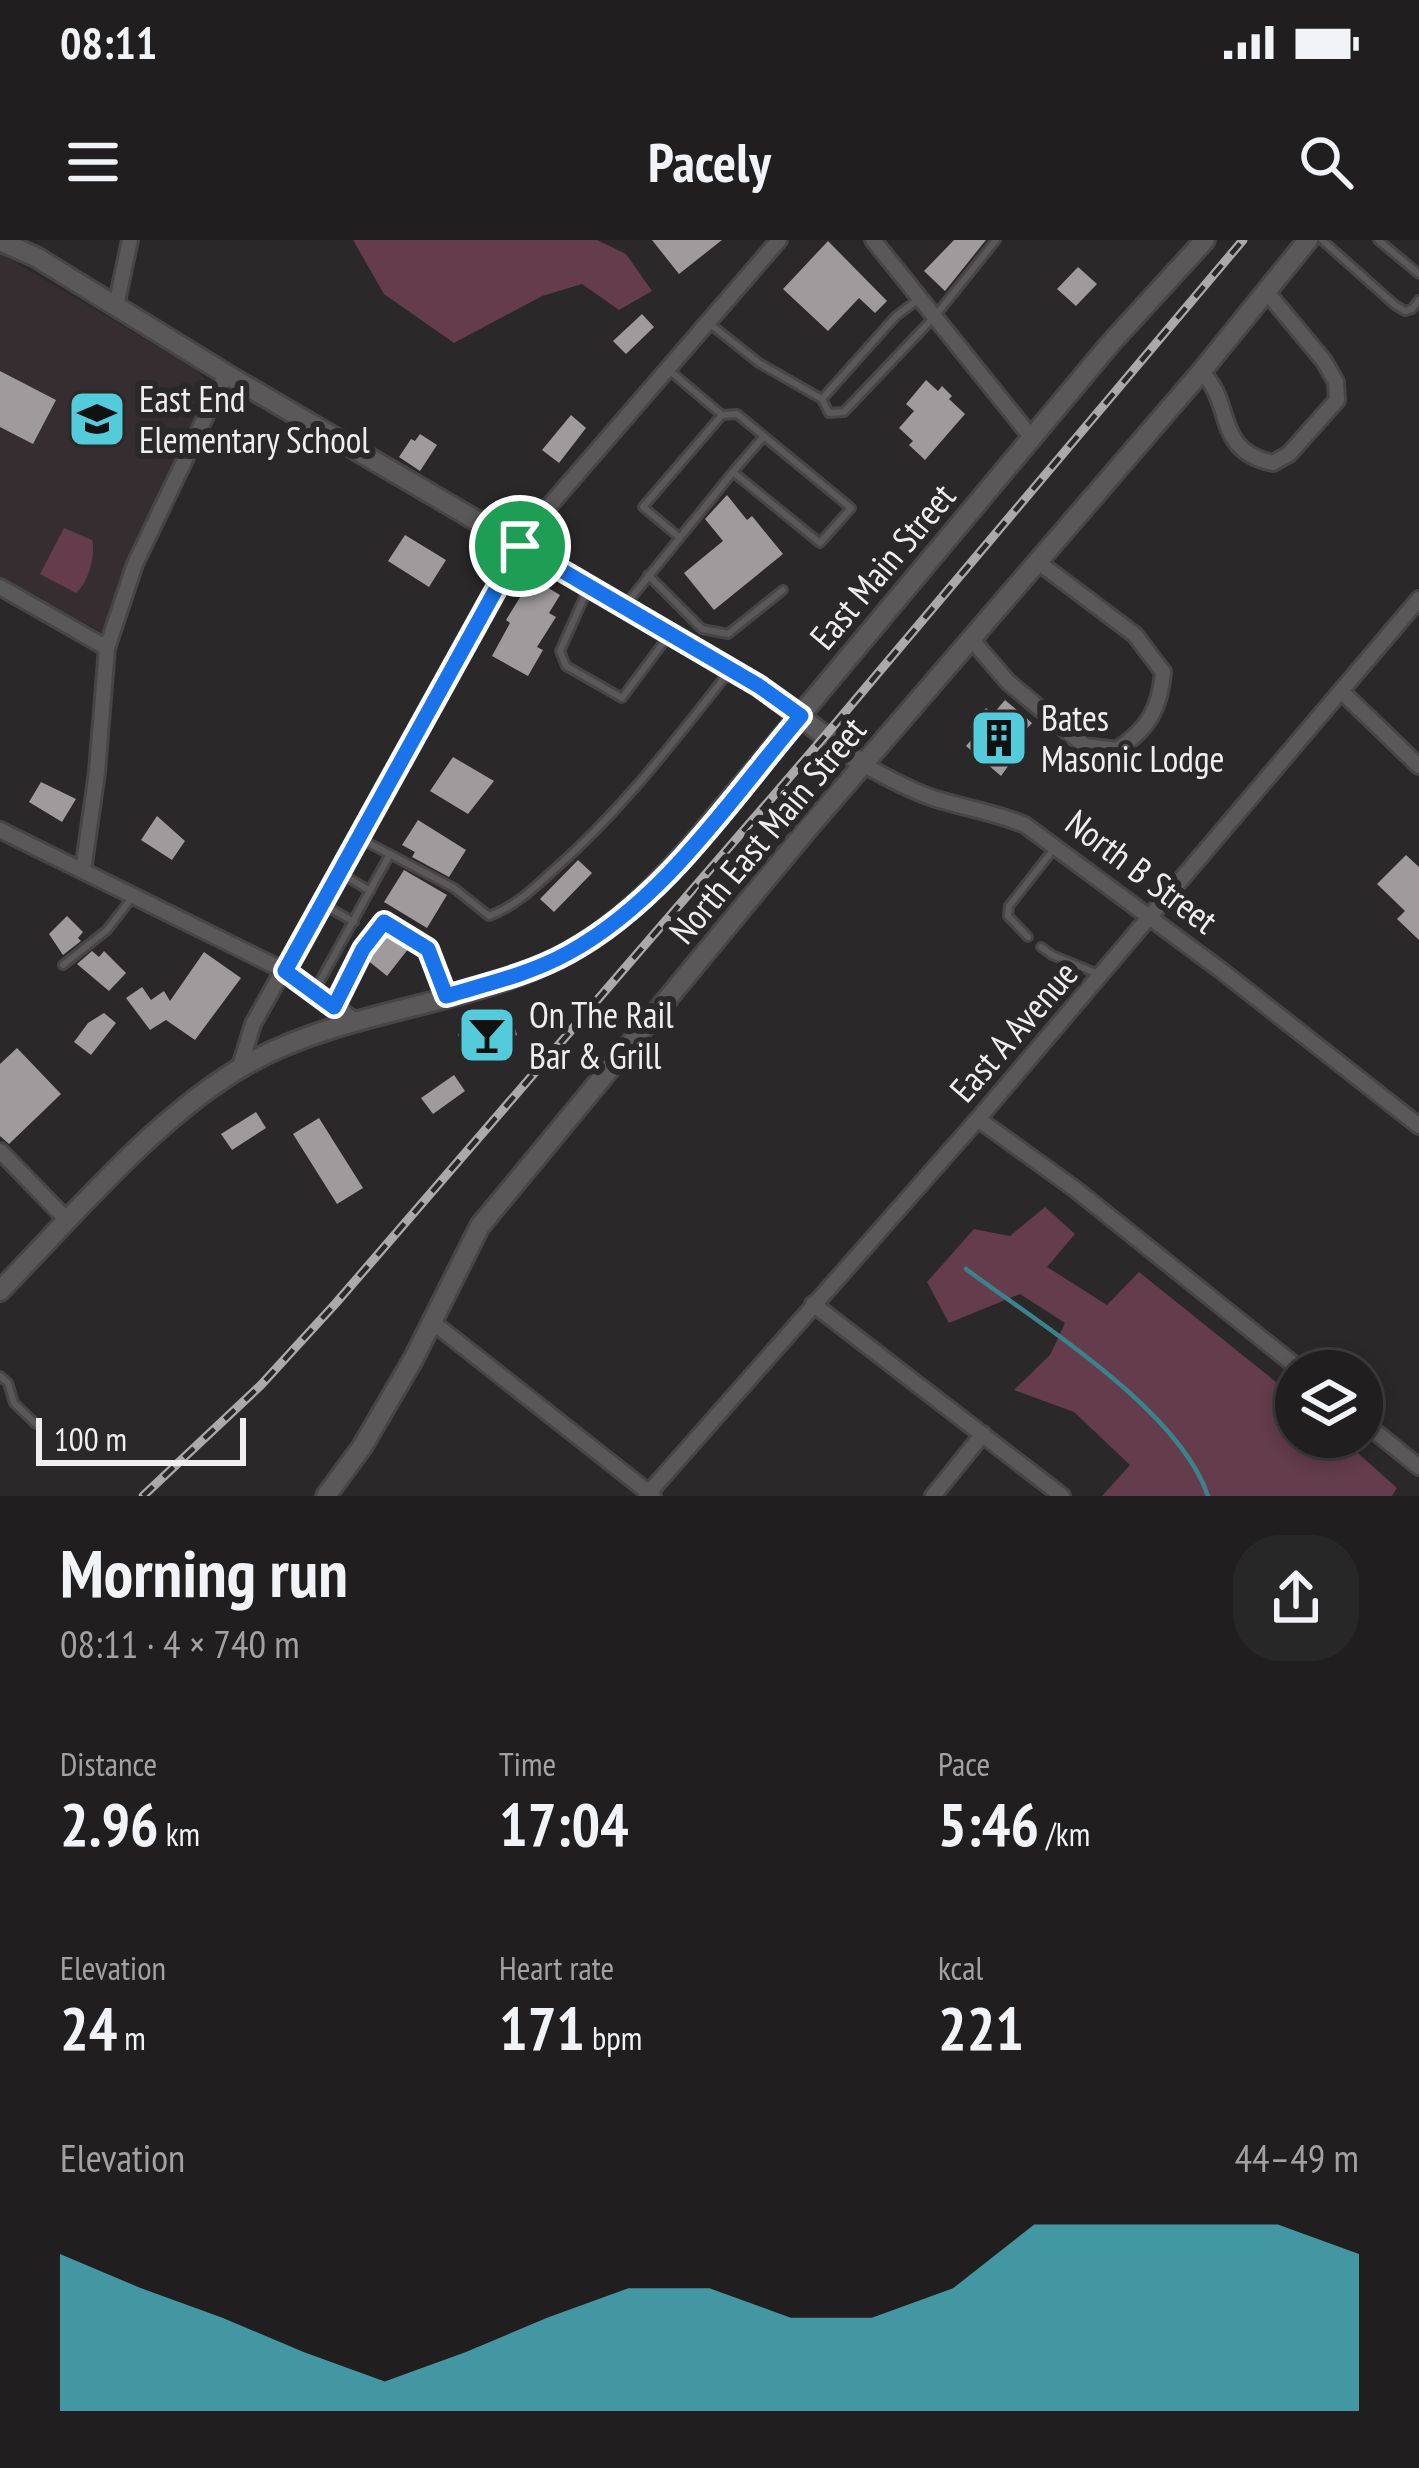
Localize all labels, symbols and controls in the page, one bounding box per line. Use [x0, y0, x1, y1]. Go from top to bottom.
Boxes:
text: 08:11 [60, 13, 157, 71]
text: Pacely [648, 127, 771, 197]
icon: menu [60, 129, 126, 195]
icon: search [1293, 129, 1359, 195]
place label: East End Elementary School [139, 375, 370, 463]
school or university icon: East End Elementary School [66, 388, 128, 450]
street label: East Main Street [799, 473, 965, 659]
pin [469, 495, 571, 597]
icon: arrive [487, 513, 553, 579]
place label: Bates Masonic Lodge [1041, 694, 1224, 782]
street label: North East Main Street [658, 707, 876, 953]
building icon: Bates Masonic Lodge [968, 707, 1030, 769]
street label: North B Street [1057, 799, 1227, 943]
street label: East A Avenue [939, 951, 1087, 1111]
place label: On The Rail Bar & Grill [529, 991, 674, 1079]
bar icon: On The Rail Bar & Grill [456, 1004, 518, 1066]
map controls [1275, 1350, 1383, 1458]
button: layers [1275, 1350, 1383, 1458]
scale bar [36, 1412, 246, 1465]
text: 100 m [54, 1417, 127, 1460]
text: Morning run [60, 1530, 348, 1615]
button: share [1233, 1535, 1359, 1661]
text: 08:11 · 4 × 740 m [60, 1618, 300, 1669]
text: Distance [60, 1742, 157, 1785]
text: Time [499, 1742, 556, 1785]
text: Pace [938, 1742, 990, 1785]
text: 2.96 [60, 1785, 159, 1863]
text: 17:04 [499, 1785, 629, 1863]
text: 5:46 [938, 1785, 1039, 1863]
text: km [159, 1812, 200, 1855]
text: /km [1039, 1812, 1090, 1855]
text: Elevation [60, 1946, 166, 1989]
text: Heart rate [499, 1946, 614, 1989]
text: kcal [938, 1946, 983, 1989]
text: 24 [60, 1989, 117, 2067]
text: 171 [499, 1989, 585, 2067]
text: 221 [938, 1989, 1024, 2067]
text: m [117, 2016, 146, 2059]
text: bpm [585, 2016, 642, 2059]
text: Elevation [60, 2132, 185, 2183]
text: 44–49 m [1234, 2132, 1359, 2183]

